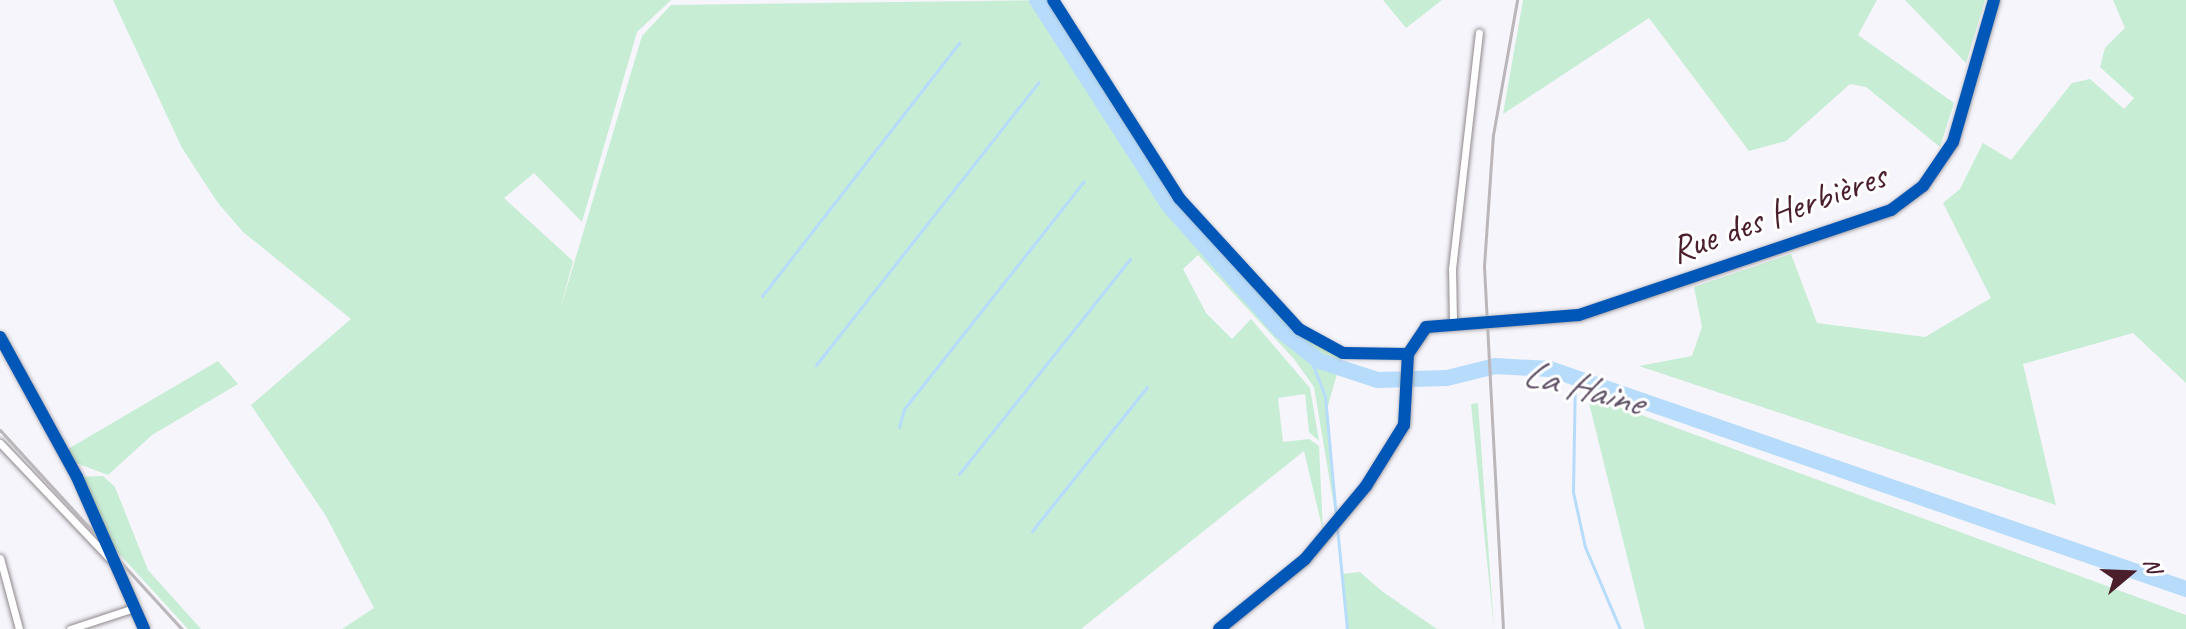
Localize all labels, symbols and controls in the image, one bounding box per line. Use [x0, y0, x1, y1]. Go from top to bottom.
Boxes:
street label: Rue des Herbières [1664, 153, 1892, 273]
water label: La Haine [1518, 348, 1648, 426]
north arrow [2090, 533, 2170, 613]
text: N [2137, 554, 2168, 576]

